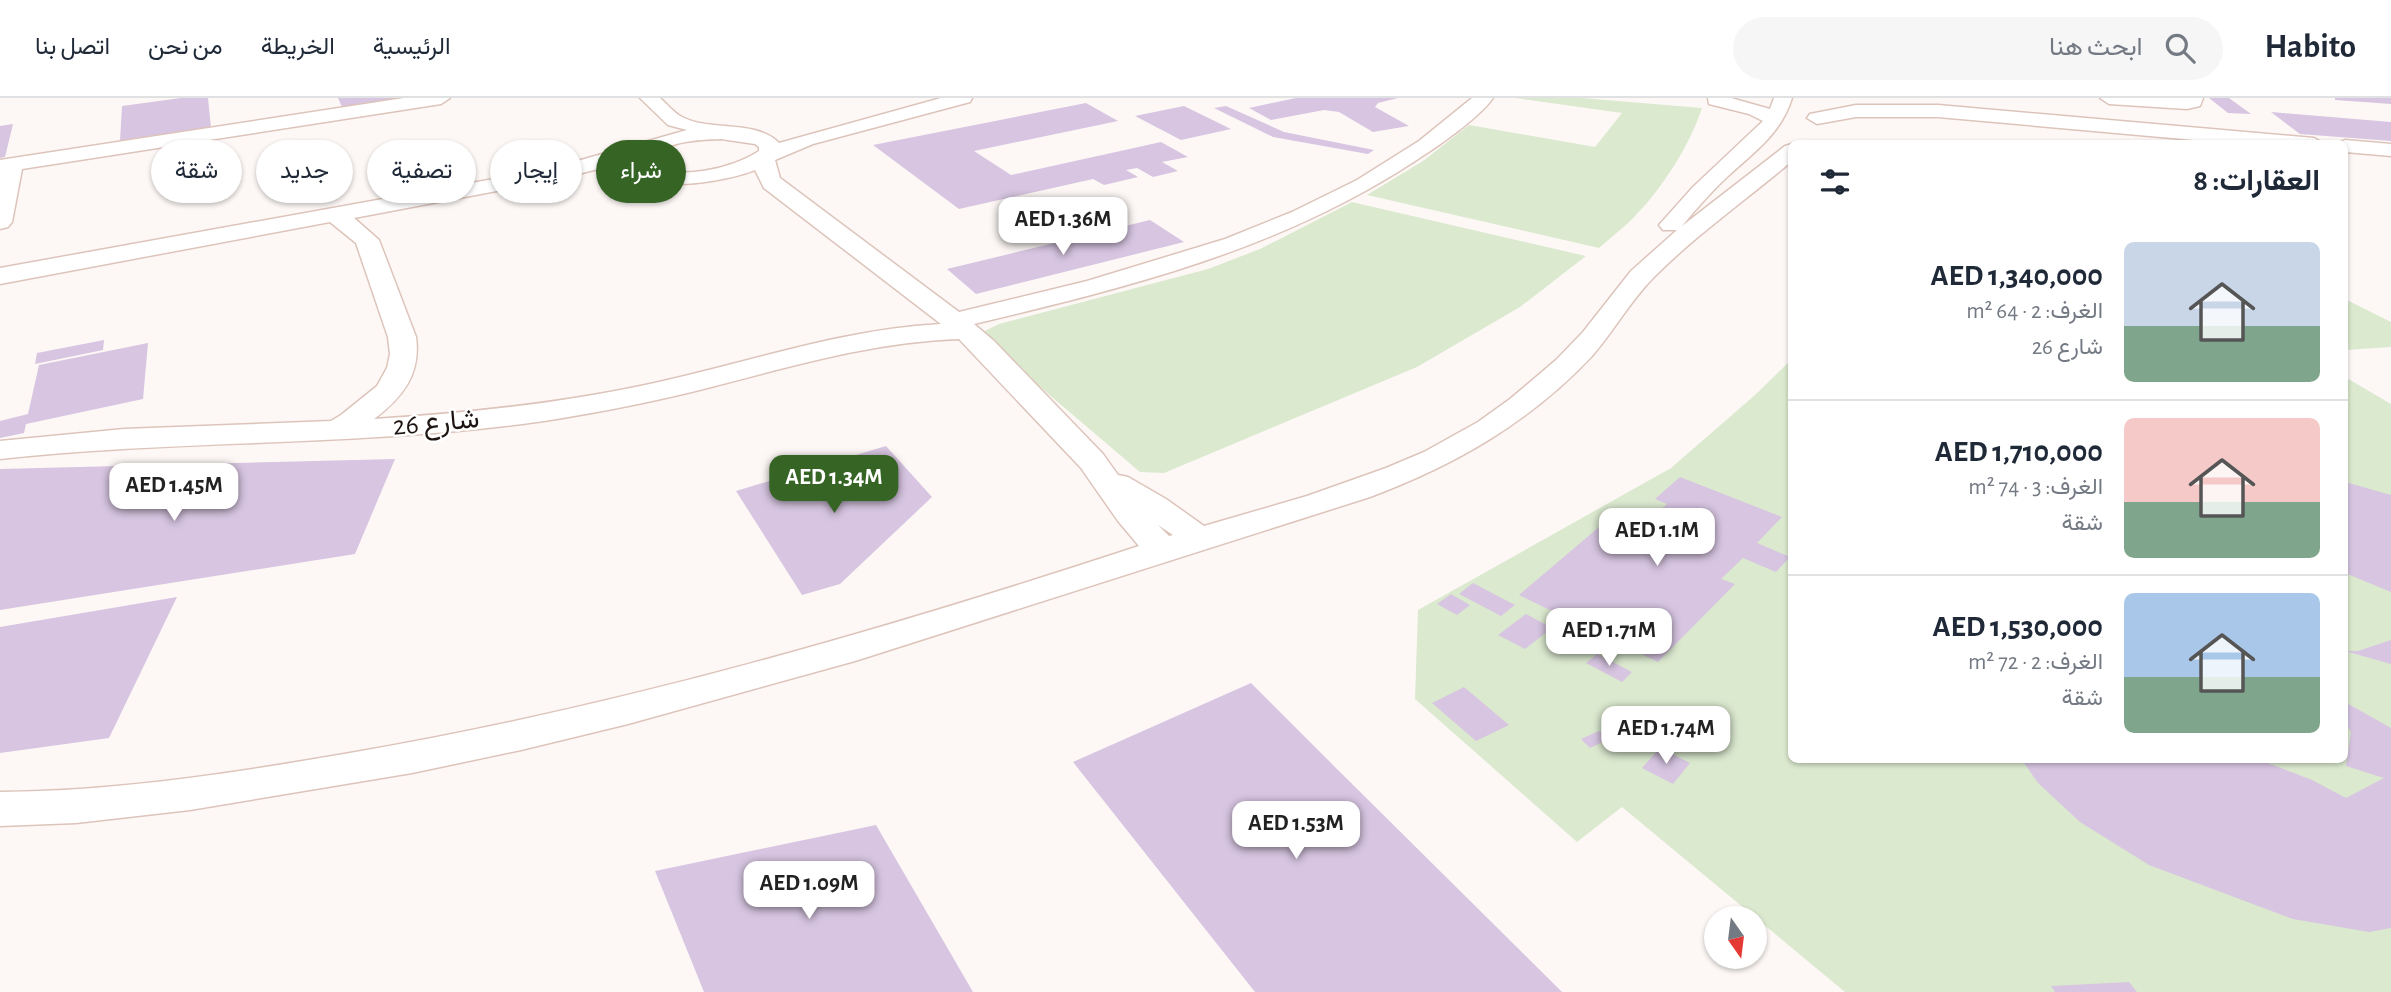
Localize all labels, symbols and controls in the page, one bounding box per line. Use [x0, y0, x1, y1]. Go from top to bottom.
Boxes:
search box [1733, 17, 2223, 80]
icon: search [2161, 29, 2199, 67]
text: Habito [2265, 31, 2356, 64]
text: ابحث هنا [2049, 34, 2143, 60]
text: اتصل بنا [35, 35, 110, 59]
text: من نحن [148, 35, 223, 59]
text: الخريطة [261, 35, 335, 59]
text: الرئيسية [373, 35, 450, 59]
chip: شقة [151, 140, 242, 203]
chip: جديد [256, 140, 353, 203]
chip: تصفية [367, 140, 476, 203]
chip: إيجار [490, 140, 582, 203]
chip: شراء [596, 140, 686, 203]
icon: filters [1816, 163, 1854, 201]
text: العقارات: 8 [2193, 166, 2320, 196]
pin: AED 1.36M [983, 198, 1143, 257]
text: AED 1.36M [1015, 208, 1111, 231]
text: AED 1,340,000 [1930, 261, 2103, 291]
icon: home [2180, 270, 2264, 354]
text: الغرف: 2 · 64 m² [1966, 300, 2103, 323]
text: شارع 26 [2032, 336, 2103, 359]
street label: شارع 26 [392, 405, 481, 444]
text: AED 1,710,000 [1935, 437, 2103, 467]
icon: home [2180, 446, 2264, 530]
pin: AED 1.34M [754, 456, 914, 515]
pin: AED 1.45M [94, 464, 254, 523]
text: AED 1.34M [785, 466, 883, 489]
text: AED 1.45M [125, 474, 223, 497]
text: الغرف: 3 · 74 m² [1968, 476, 2103, 499]
pin: AED 1.1M [1585, 508, 1729, 568]
text: شقة [2061, 512, 2103, 535]
text: AED 1.1M [1615, 519, 1699, 542]
pin: AED 1.71M [1529, 608, 1689, 668]
text: AED 1,530,000 [1933, 612, 2103, 642]
text: AED 1.71M [1562, 619, 1656, 642]
icon: home [2180, 621, 2264, 705]
text: الغرف: 2 · 72 m² [1968, 651, 2103, 674]
text: شقة [2061, 687, 2103, 710]
pin: AED 1.74M [1586, 706, 1746, 766]
text: AED 1.74M [1617, 717, 1715, 740]
pin: AED 1.53M [1216, 802, 1376, 861]
text: AED 1.53M [1248, 812, 1344, 835]
pin: AED 1.09M [729, 862, 889, 921]
text: AED 1.09M [759, 872, 859, 895]
north arrow [1704, 906, 1768, 970]
map controls [1704, 906, 1767, 969]

